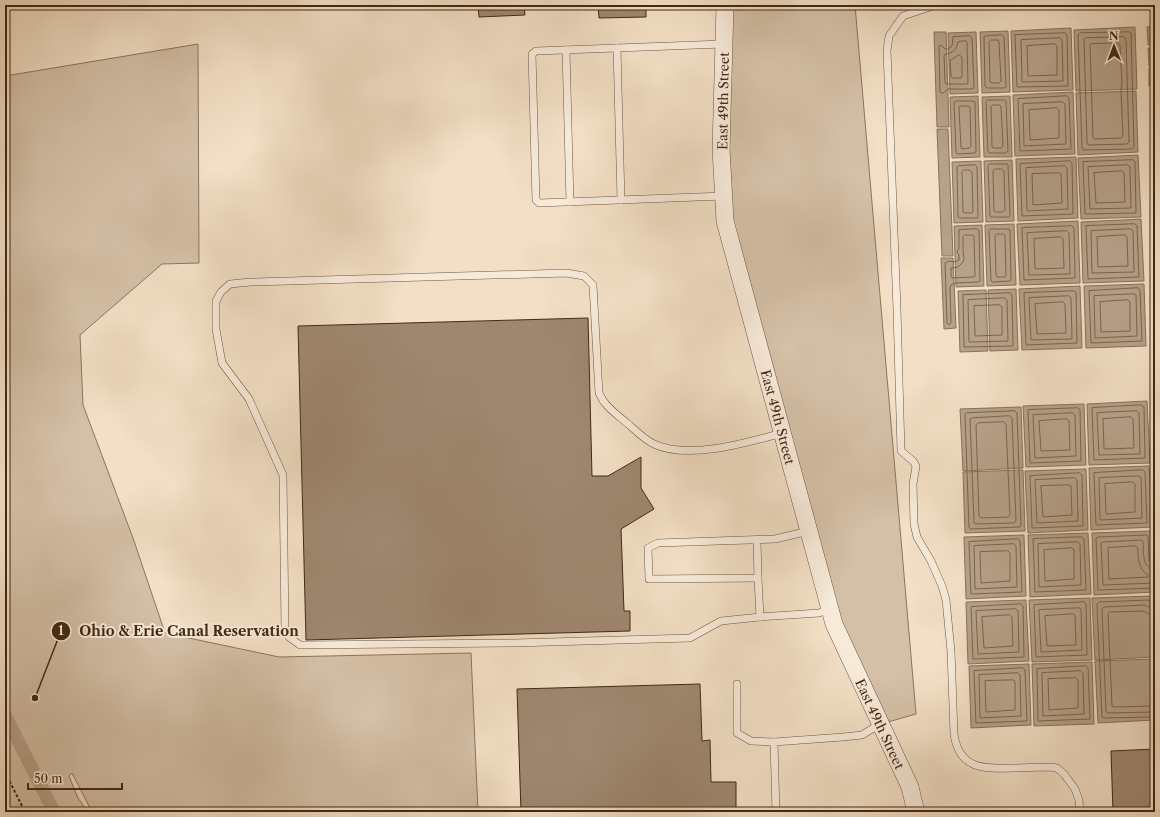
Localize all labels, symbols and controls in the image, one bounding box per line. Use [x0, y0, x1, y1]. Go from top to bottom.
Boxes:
north arrow [1094, 26, 1134, 66]
text: N [1109, 29, 1119, 43]
street label: East 49th Street [714, 52, 732, 150]
street label: East 49th Street [758, 368, 798, 467]
callout: Ohio & Erie Canal Reservation [51, 618, 307, 644]
text: Ohio & Erie Canal Reservation [79, 622, 299, 640]
text: 1 [58, 623, 64, 638]
street label: East 49th Street [852, 676, 908, 772]
scale bar [28, 765, 122, 791]
text: 50 m [34, 771, 63, 786]

